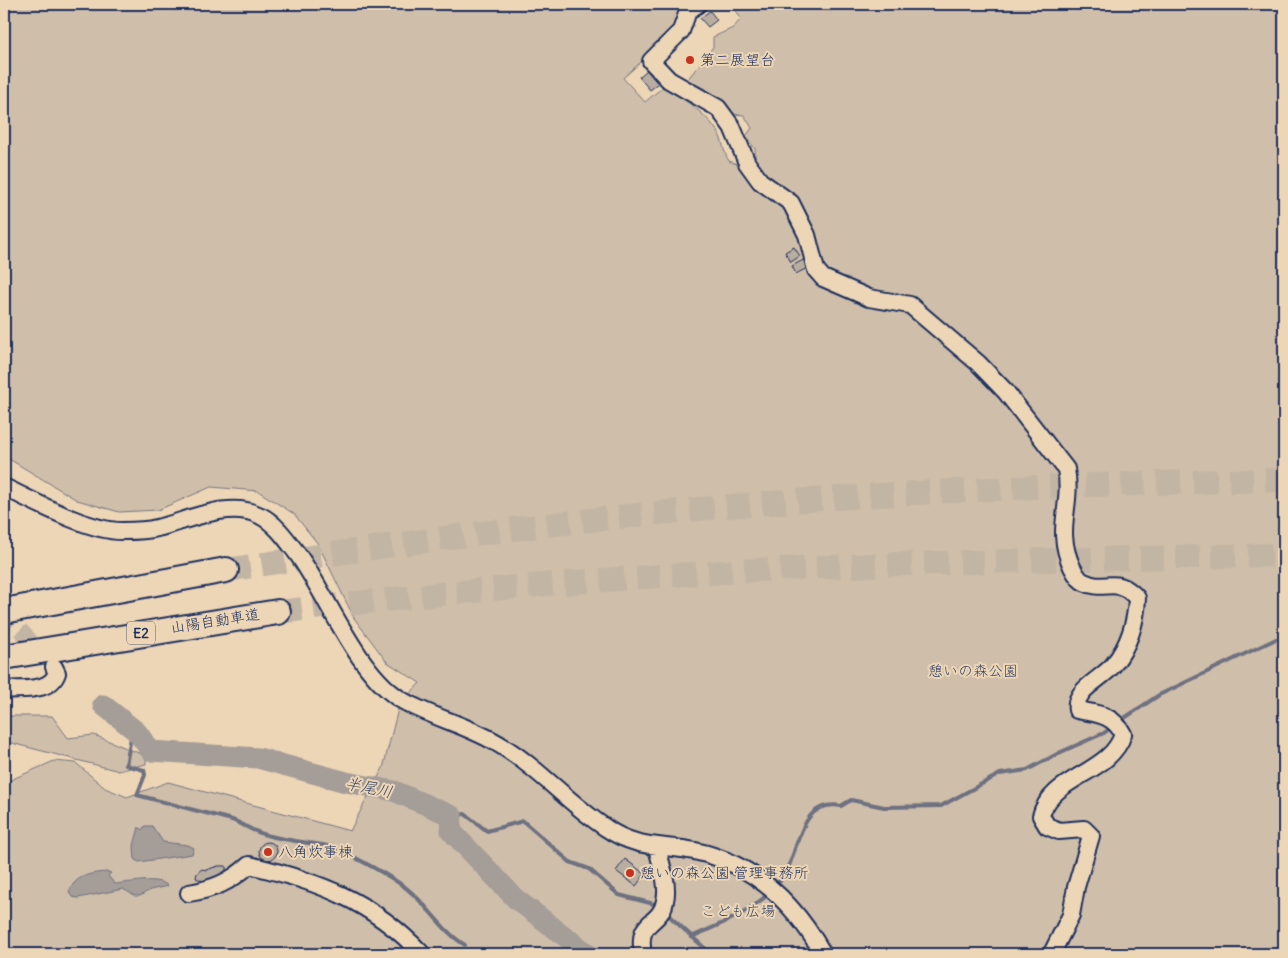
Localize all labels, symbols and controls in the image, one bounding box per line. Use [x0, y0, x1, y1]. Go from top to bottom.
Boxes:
place label: 第二展望台 [700, 50, 775, 69]
marker: 第二展望台 [684, 54, 696, 66]
street label: 山陽自動車道 [169, 604, 261, 637]
road number: E2 [127, 622, 155, 644]
park label: 憩いの森公園 [928, 661, 1018, 680]
water label: 半尾川 [343, 772, 395, 802]
place label: 八角炊事棟 [278, 842, 353, 861]
marker: 八角炊事棟 [262, 846, 274, 858]
place label: 憩いの森公園 管理事務所 [640, 863, 809, 882]
marker: 憩いの森公園 管理事務所 [624, 867, 636, 879]
park label: こども広場 [700, 901, 776, 920]

